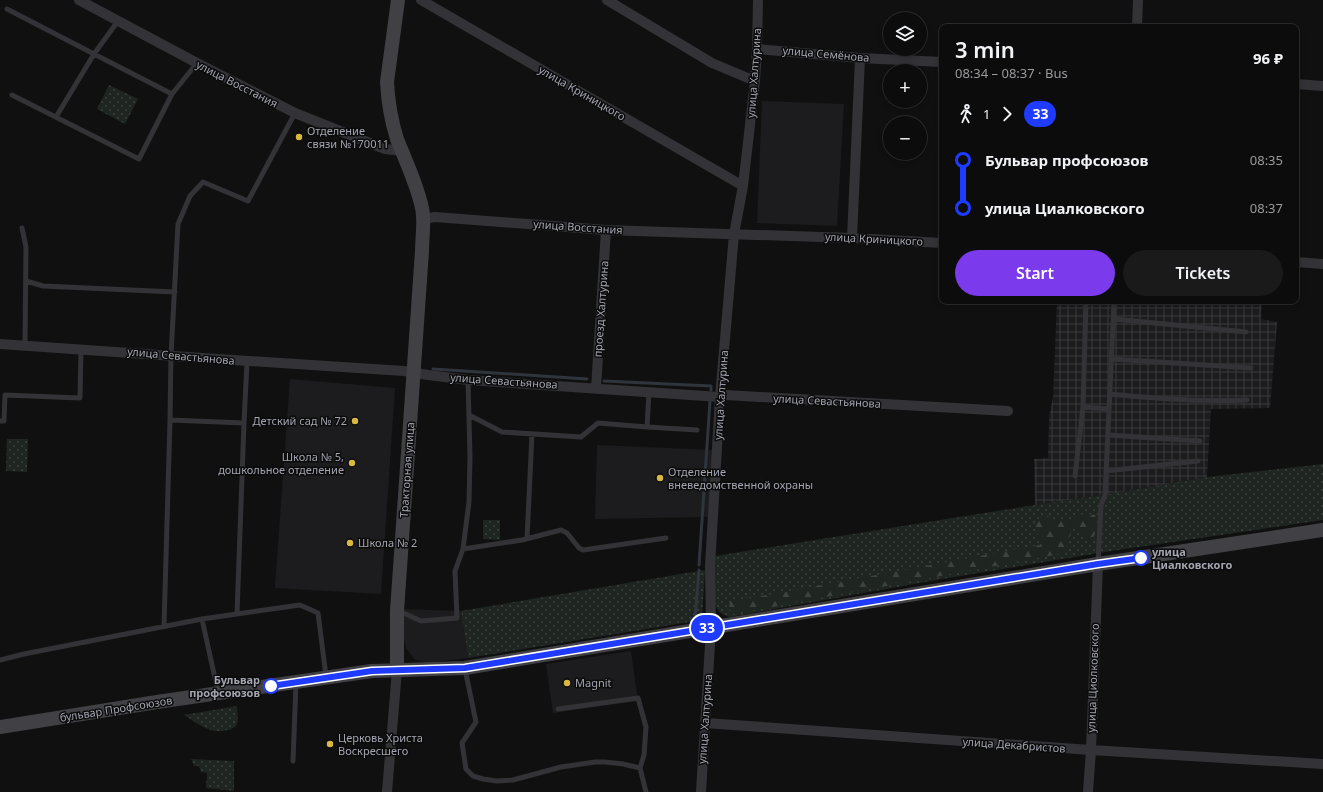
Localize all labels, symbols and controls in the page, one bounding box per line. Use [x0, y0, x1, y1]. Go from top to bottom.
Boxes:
map controls [883, 12, 927, 160]
button: layers [883, 12, 927, 56]
street label: улица Халтурина [743, 28, 764, 118]
text: 3 min [955, 34, 1015, 64]
street label: улица Семёнова [782, 42, 870, 65]
text: 96 ₽ [1253, 48, 1283, 68]
street label: улица Восстания [194, 57, 281, 111]
street label: улица Криницкого [536, 62, 629, 124]
button: + [883, 64, 927, 108]
text: 08:34 – 08:37 · Bus [955, 64, 1068, 82]
icon: walk [955, 103, 977, 125]
icon: forward [996, 103, 1018, 125]
text: 33 [1032, 104, 1048, 123]
text: 1 [983, 105, 990, 123]
button: − [883, 116, 927, 160]
place label: Отделение связи №170011 [307, 123, 389, 151]
marker: Отделение связи №170011 [294, 132, 304, 142]
text: Бульвар профсоюзов [985, 150, 1148, 170]
text: 08:35 [1250, 151, 1283, 169]
text: улица Циалковского [985, 198, 1145, 218]
text: 08:37 [1250, 199, 1283, 217]
street label: улица Восстания [533, 216, 623, 237]
street label: улица Криницкого [825, 228, 923, 249]
button: Start [955, 250, 1115, 296]
button: Tickets [1123, 250, 1283, 296]
street label: проезд Халтурина [590, 260, 611, 358]
street label: улица Севастьянова [127, 343, 235, 368]
street label: улица Халтурина [710, 350, 731, 440]
street label: улица Севастьянова [450, 369, 558, 392]
street label: улица Севастьянова [773, 390, 881, 411]
place label: Детский сад № 72 [252, 413, 347, 428]
marker: Детский сад № 72 [350, 416, 360, 426]
street label: Тракторная улица [396, 422, 417, 518]
place label: Школа № 5, дошкольное отделение [218, 449, 344, 477]
marker: Школа № 5, дошкольное отделение [347, 458, 357, 468]
place label: Отделение вневедомственной охраны [668, 464, 813, 492]
marker: Отделение вневедомственной охраны [655, 473, 665, 483]
place label: Школа № 2 [358, 535, 417, 550]
marker: Школа № 2 [345, 538, 355, 548]
place label: улица Циалковского [1151, 544, 1233, 572]
marker: улица Циалковского [1133, 550, 1149, 566]
line badge: 33 [689, 615, 725, 641]
text: 33 [699, 618, 715, 637]
street label: улица Циолковского [1083, 623, 1102, 733]
place label: Бульвар профсоюзов [189, 672, 260, 700]
street label: улица Халтурина [694, 674, 715, 764]
place label: Magnit [575, 675, 612, 690]
marker: Бульвар профсоюзов [263, 678, 279, 694]
marker: Magnit [562, 678, 572, 688]
street label: бульвар Профсоюзов [59, 692, 173, 725]
place label: Церковь Христа Воскресшего [338, 730, 423, 758]
street label: улица Декабристов [962, 733, 1066, 756]
marker: Церковь Христа Воскресшего [325, 739, 335, 749]

